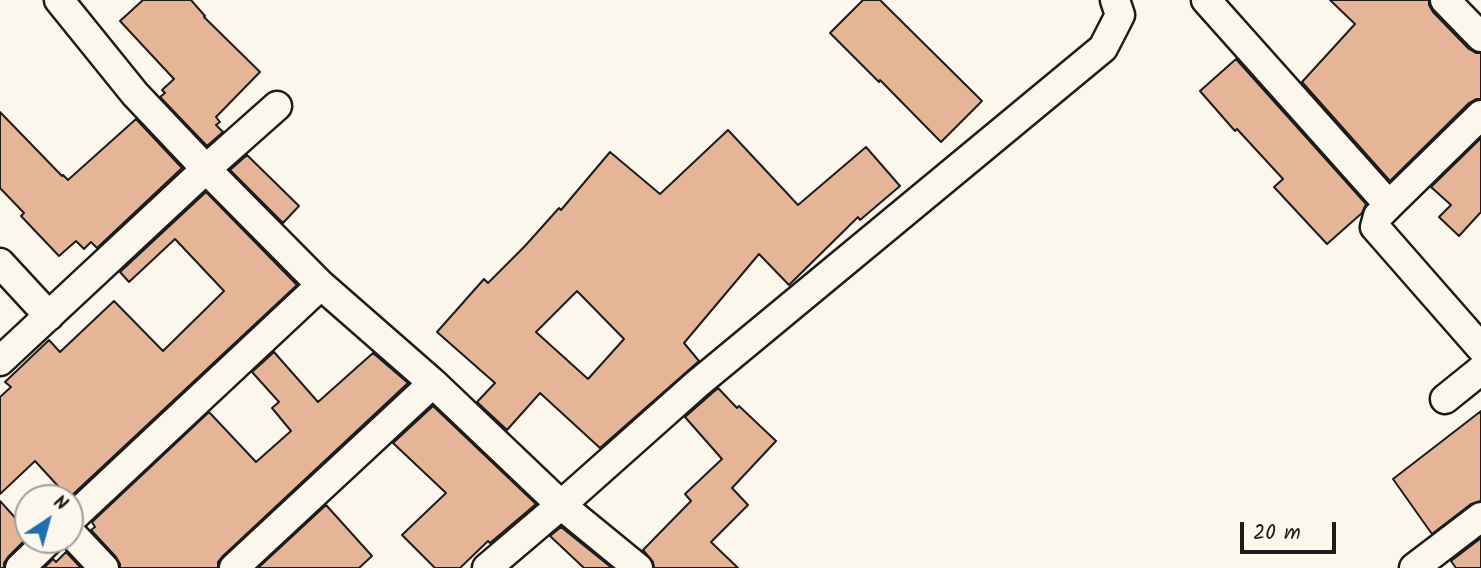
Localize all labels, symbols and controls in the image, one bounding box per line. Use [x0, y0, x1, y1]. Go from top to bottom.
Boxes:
north arrow [14, 484, 84, 554]
text: N [46, 488, 74, 519]
scale bar [1243, 508, 1339, 552]
text: 20 m [1253, 517, 1301, 550]

